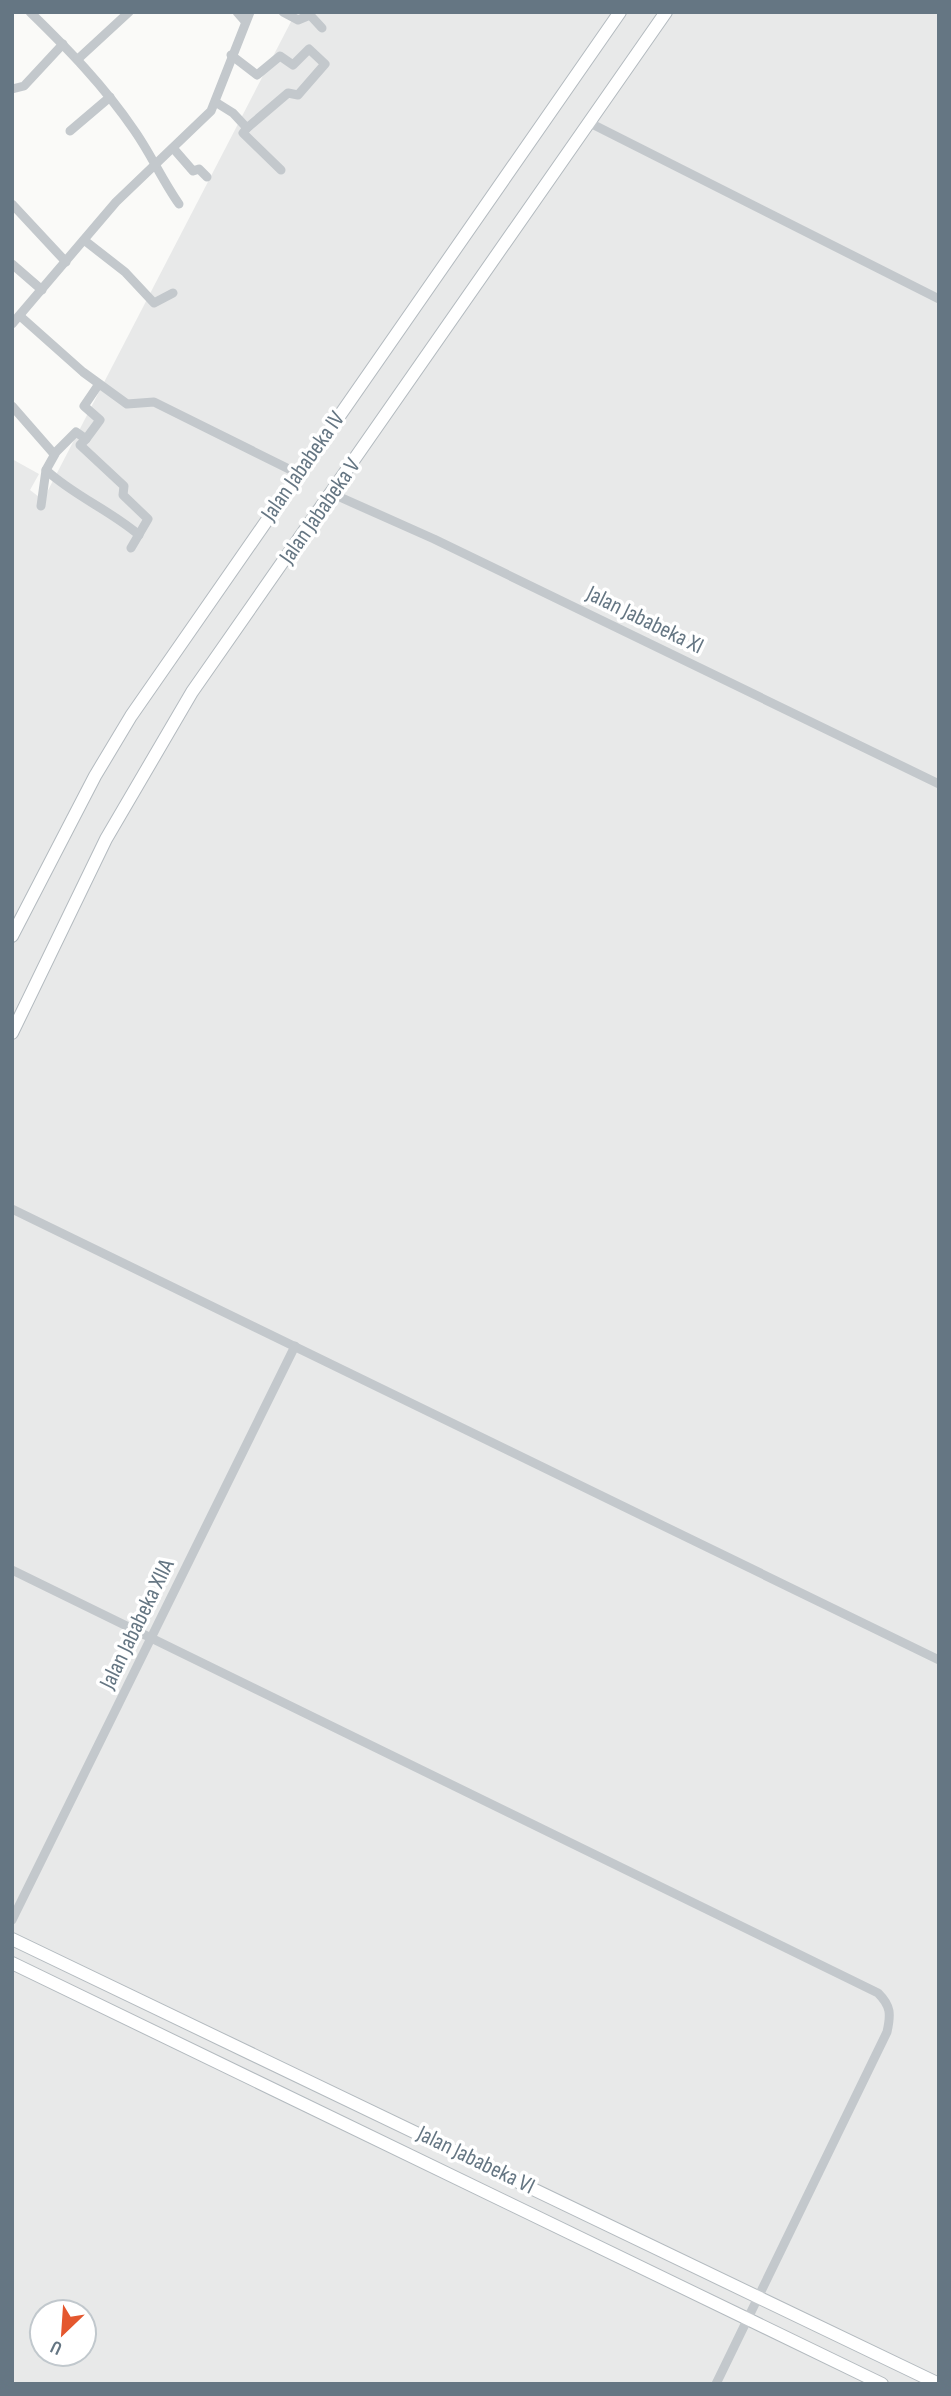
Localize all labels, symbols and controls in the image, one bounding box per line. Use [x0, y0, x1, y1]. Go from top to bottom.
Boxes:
street label: Jalan Jababeka IV [254, 405, 351, 527]
street label: Jalan Jababeka V [273, 452, 367, 570]
street label: Jalan Jababeka XI [581, 579, 708, 660]
street label: Jalan Jababeka XIIA [93, 1554, 181, 1694]
street label: Jalan Jababeka VI [412, 2119, 539, 2200]
north arrow [28, 2298, 98, 2368]
text: U [47, 2335, 66, 2360]

